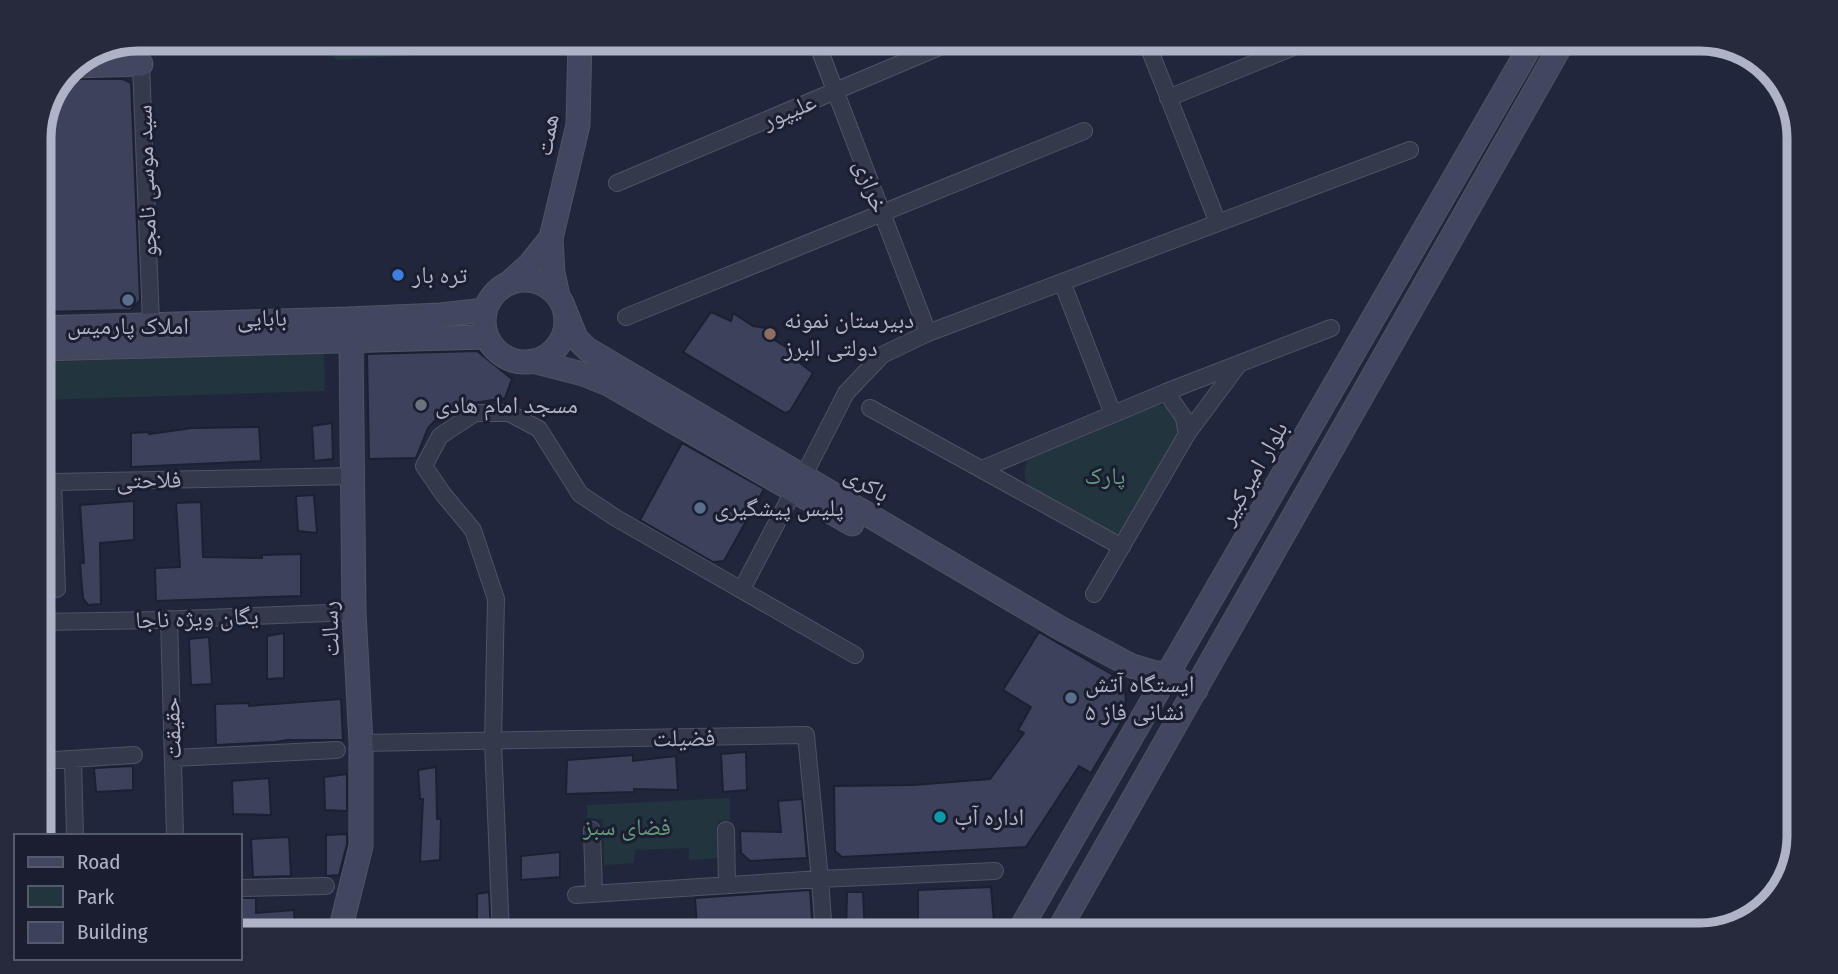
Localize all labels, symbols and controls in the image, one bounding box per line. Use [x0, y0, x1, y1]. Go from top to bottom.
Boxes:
street label: علیپور [757, 87, 820, 135]
street label: سید موسی نامجو [129, 104, 163, 258]
street label: همت [530, 112, 564, 158]
street label: خرازی [848, 155, 894, 217]
place label: تره بار [411, 261, 467, 289]
marker: تره بار [390, 267, 406, 283]
marker: املاک پارمیس [120, 292, 136, 308]
street label: بابایی [237, 304, 287, 332]
place label: دبیرستان نمونه دولتی البرز [783, 306, 914, 362]
place label: املاک پارمیس [67, 312, 189, 340]
marker: دبیرستان نمونه دولتی البرز [762, 326, 778, 342]
place label: مسجد امام هادی [435, 391, 578, 421]
marker: مسجد امام هادی [413, 397, 429, 413]
street label: بلوار امیرکبیر [1212, 416, 1294, 531]
street label: باکری [840, 460, 894, 508]
park label: پارک [1085, 462, 1125, 490]
street label: فلاحتی [116, 465, 182, 495]
place label: پلیس پیشگیری [714, 494, 844, 522]
marker: پلیس پیشگیری [692, 500, 708, 516]
street label: رسالت [315, 601, 345, 657]
street label: یگان ویژه ناجا [135, 602, 259, 634]
place label: ایستگاه آتش نشانی فاز ۵ [1085, 670, 1194, 726]
marker: ایستگاه آتش نشانی فاز ۵ [1063, 690, 1079, 706]
street label: حقیقت [157, 696, 187, 760]
street label: فضیلت [652, 723, 716, 753]
place label: اداره آب [954, 803, 1024, 831]
marker: اداره آب [932, 809, 948, 825]
park label: فضای سبز [582, 813, 671, 841]
legend [14, 834, 242, 960]
text: Road [77, 849, 121, 875]
text: Park [77, 884, 115, 910]
text: Building [77, 919, 148, 945]

